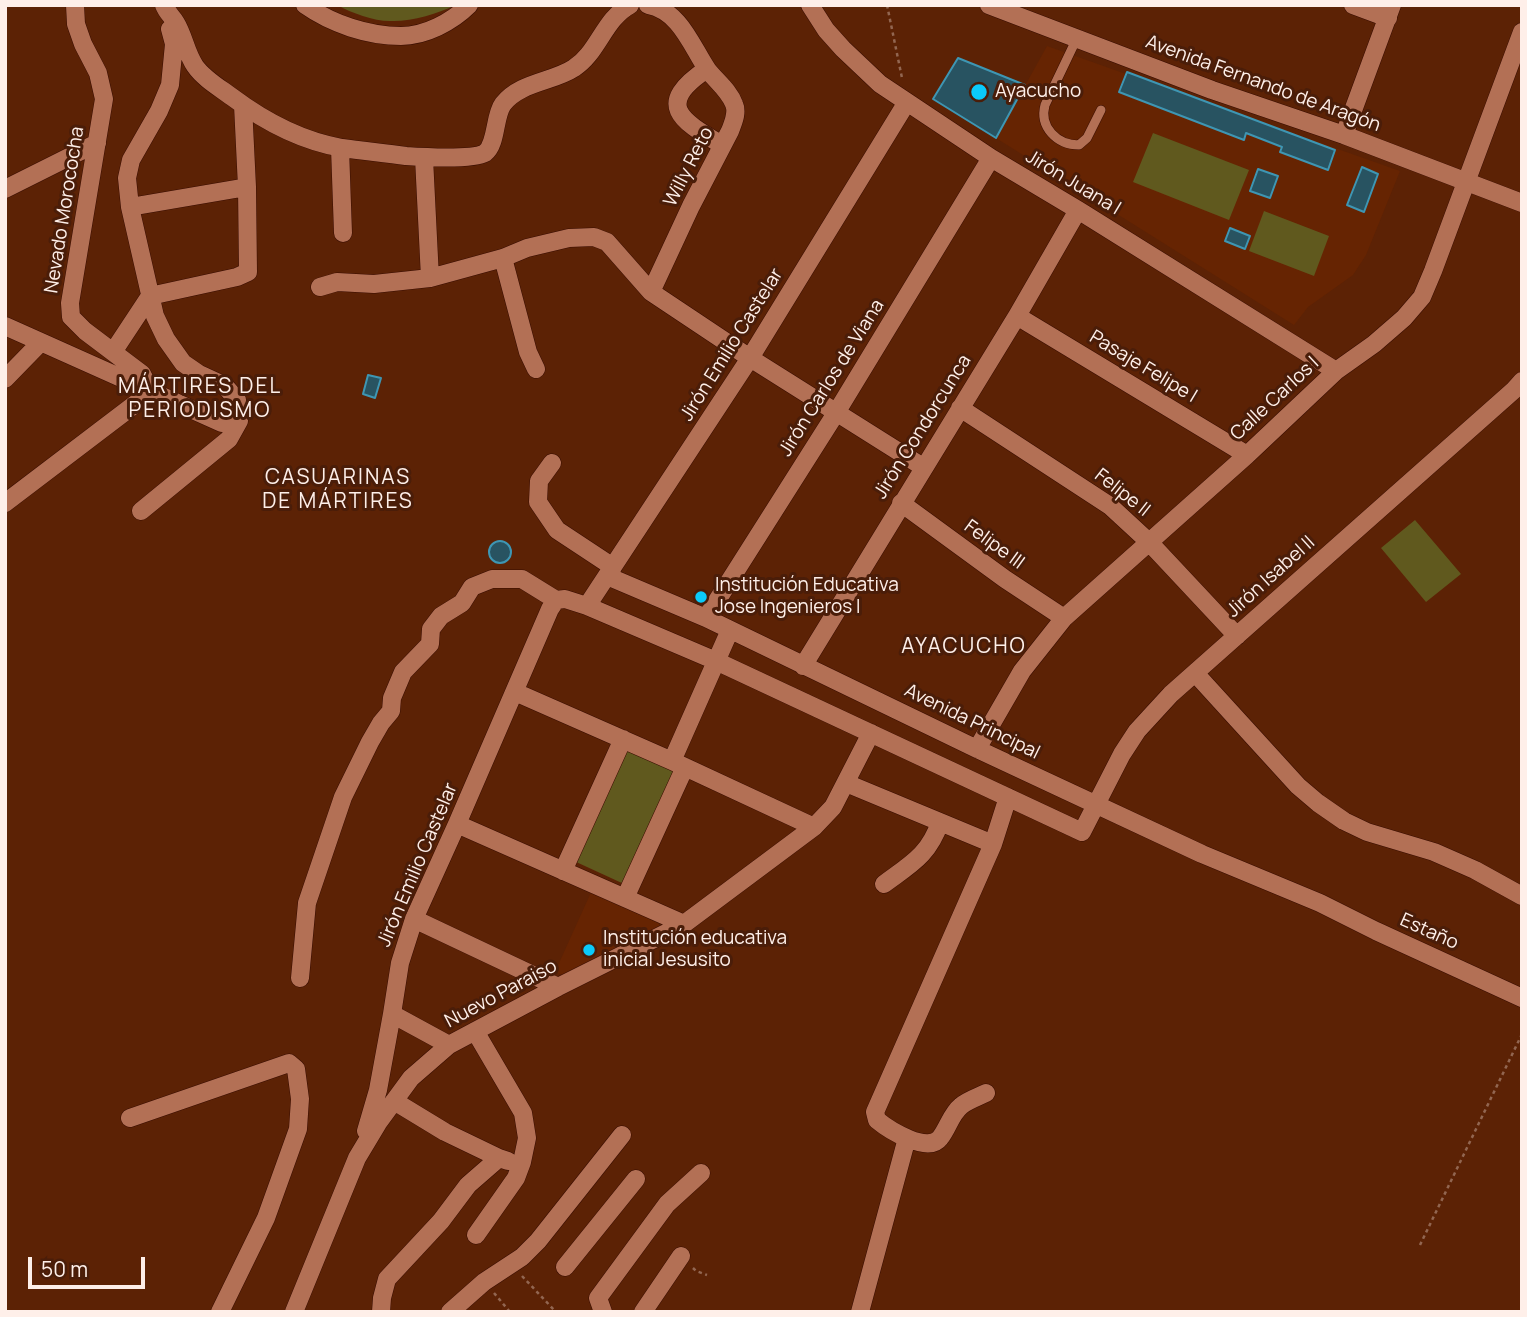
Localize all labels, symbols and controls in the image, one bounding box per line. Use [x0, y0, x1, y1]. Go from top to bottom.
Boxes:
street label: Avenida Fernando de Aragón [1142, 31, 1384, 137]
place label: Ayacucho [995, 81, 1081, 103]
marker: Ayacucho [969, 82, 989, 102]
street label: Willy Reto [659, 123, 719, 211]
street label: Nevado Morococha [41, 125, 89, 295]
street label: Jirón Juana I [1021, 146, 1125, 220]
street label: Jirón Emilio Castelar [676, 264, 788, 426]
street label: Jirón Carlos de Viana [774, 295, 890, 461]
street label: Pasaje Felipe I [1085, 326, 1201, 408]
street label: Jirón Condorcunca [869, 351, 977, 503]
street label: Calle Carlos I [1226, 352, 1324, 446]
district label: MÁRTIRES DEL PERIODISMO [119, 374, 281, 424]
street label: Felipe II [1090, 464, 1154, 522]
district label: CASUARINAS DE MÁRTIRES [264, 465, 412, 515]
street label: Felipe III [960, 516, 1028, 574]
street label: Jirón Isabel II [1222, 532, 1320, 622]
place label: Institución Educativa Jose Ingenieros I [715, 575, 899, 619]
marker: Institución Educativa Jose Ingenieros I [693, 589, 709, 605]
district label: AYACUCHO [902, 634, 1026, 660]
street label: Avenida Principal [901, 679, 1043, 765]
street label: Jirón Emilio Castelar [373, 780, 463, 950]
street label: Estaño [1396, 909, 1462, 955]
place label: Institución educativa inicial Jesusito [603, 928, 787, 972]
marker: Institución educativa inicial Jesusito [581, 942, 597, 958]
street label: Nuevo Paraiso [441, 955, 561, 1033]
scale bar [32, 1244, 149, 1288]
text: 50 m [41, 1255, 88, 1283]

